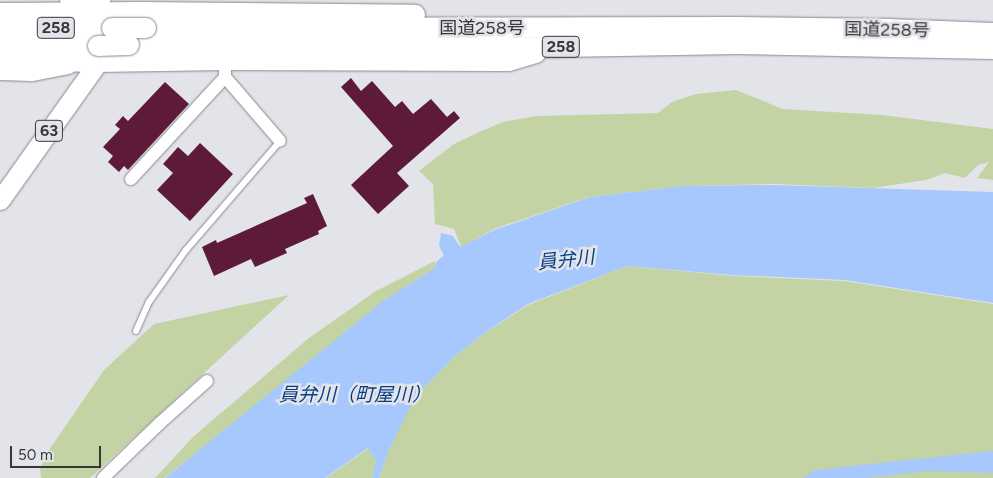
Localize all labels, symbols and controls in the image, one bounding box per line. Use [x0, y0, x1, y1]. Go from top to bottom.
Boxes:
road number: 258 [36, 14, 76, 42]
street label: 国道258号 [439, 17, 525, 39]
street label: 国道258号 [844, 18, 930, 42]
road number: 258 [541, 34, 581, 61]
road number: 63 [34, 118, 64, 144]
water label: 員弁川 [536, 246, 596, 274]
water label: 員弁川（町屋川） [279, 384, 431, 406]
scale bar [12, 436, 104, 468]
text: 50 m [18, 446, 53, 464]

